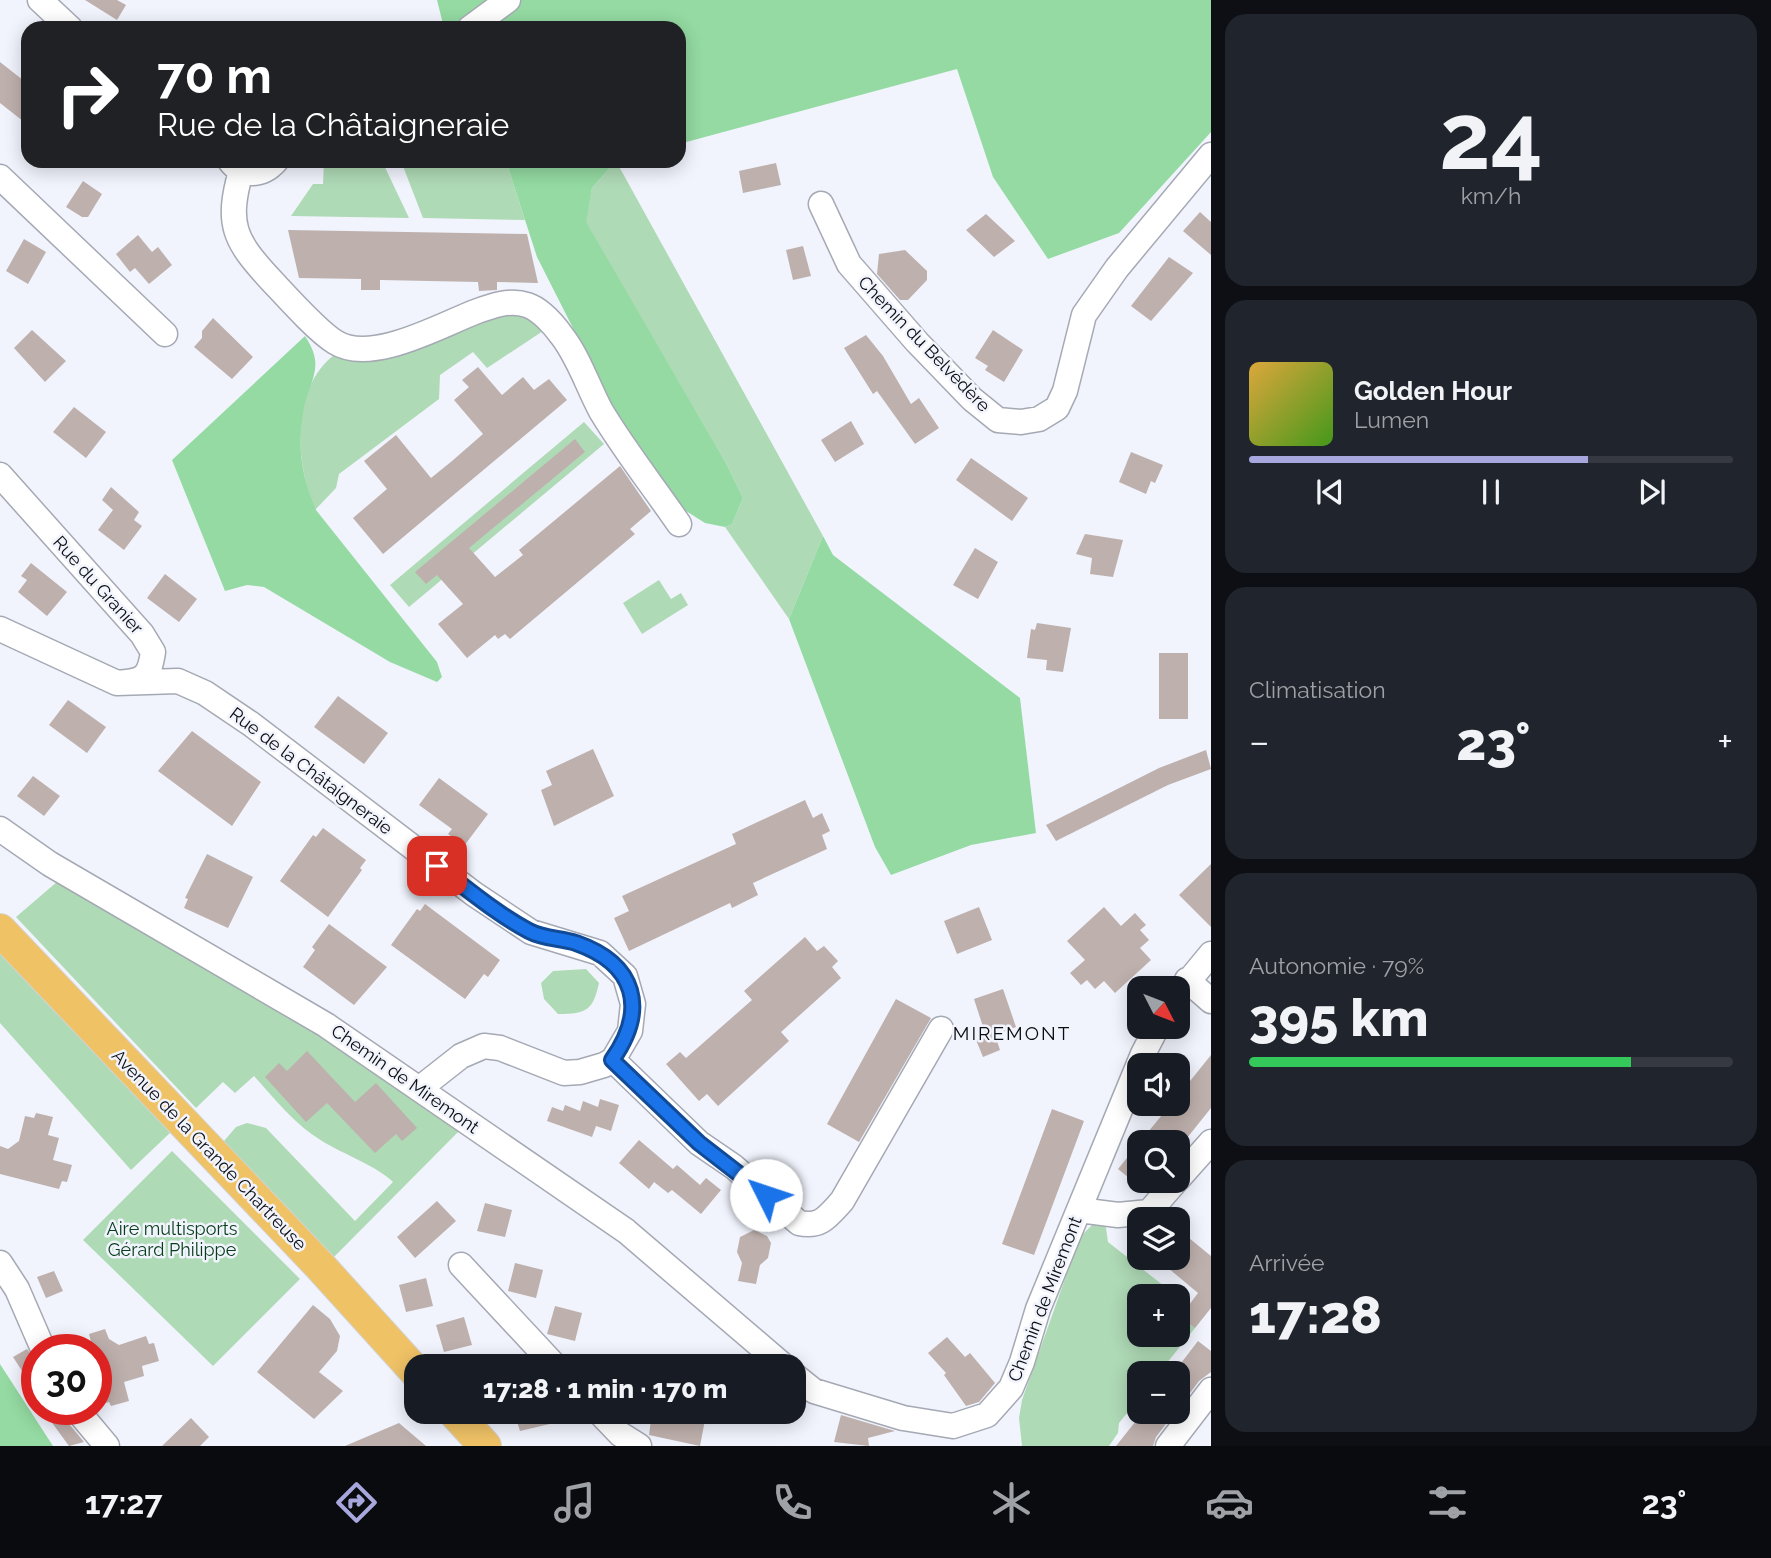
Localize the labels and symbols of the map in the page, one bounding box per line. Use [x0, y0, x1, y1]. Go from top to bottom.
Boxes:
street label: Chemin du Belvédère [854, 271, 995, 416]
street label: Rue du Granier [49, 531, 148, 638]
street label: Rue de la Châtaigneraie [226, 703, 397, 839]
pin [407, 836, 467, 896]
north arrow [1127, 976, 1190, 1040]
street label: Chemin de Miremont [327, 1020, 483, 1137]
district label: MIREMONT [953, 1022, 1071, 1044]
street label: Avenue de la Grande Chartreuse [108, 1045, 311, 1255]
position arrow [729, 1158, 803, 1232]
street label: Chemin de Miremont [1003, 1213, 1086, 1384]
park label: Aire multisports Gérard Philippe [107, 1218, 238, 1260]
speed limit sign: 30 [21, 1334, 112, 1425]

